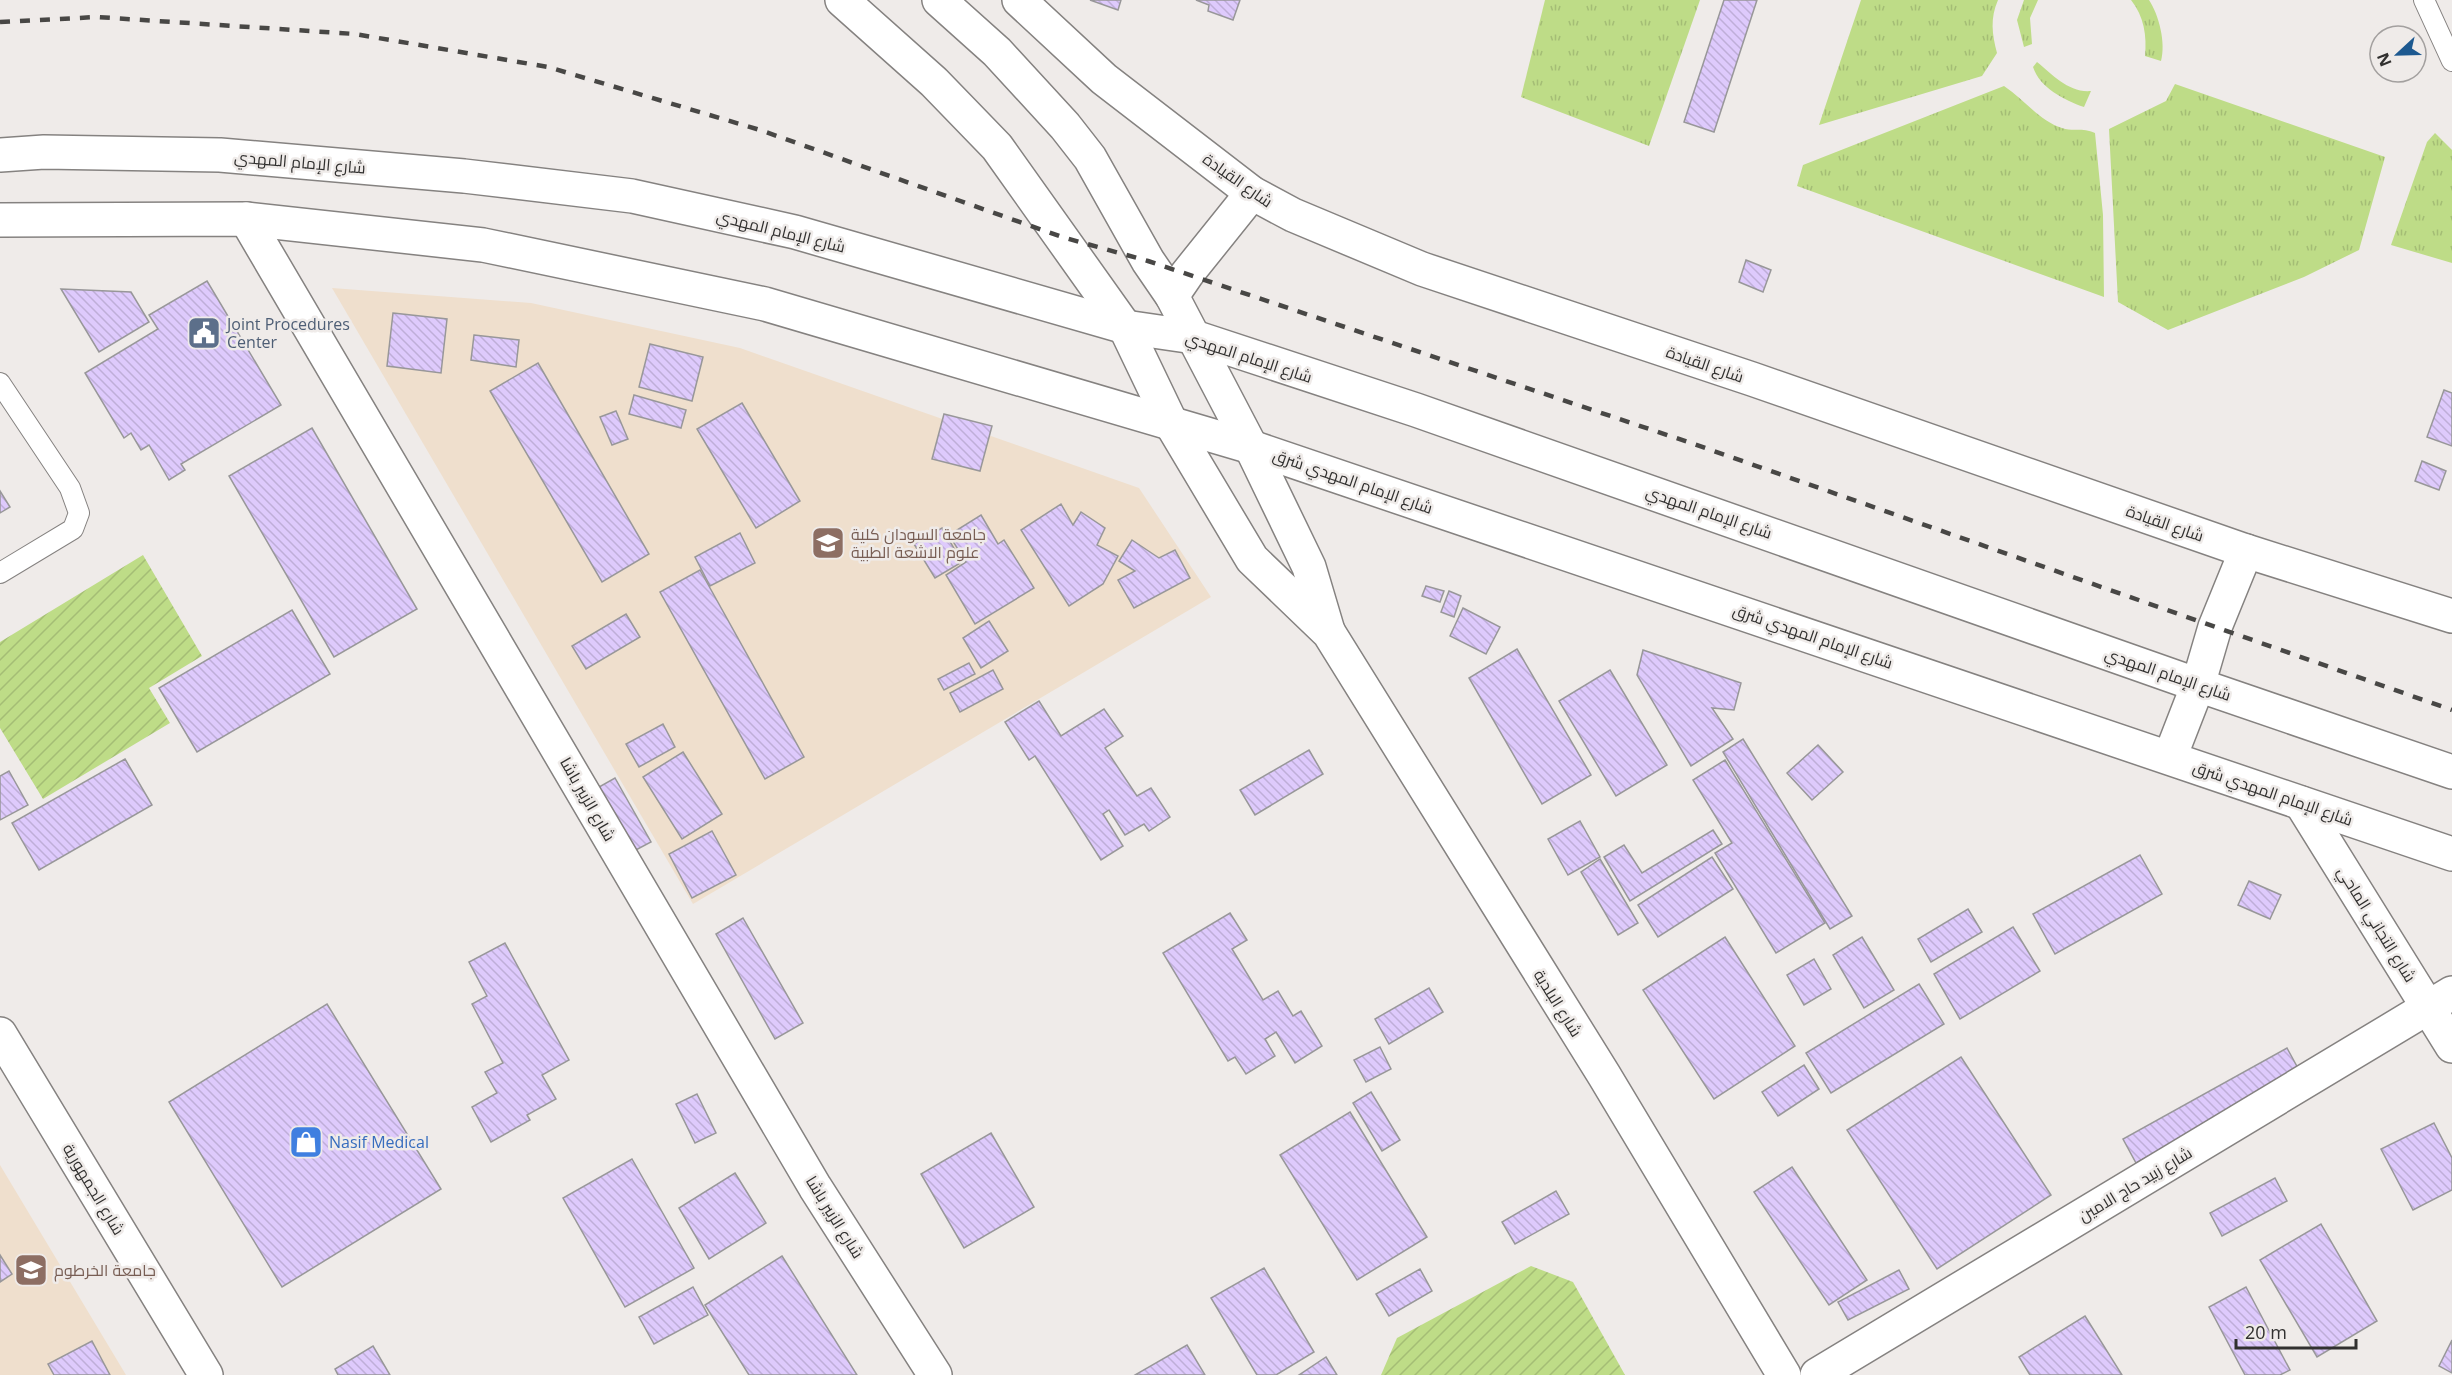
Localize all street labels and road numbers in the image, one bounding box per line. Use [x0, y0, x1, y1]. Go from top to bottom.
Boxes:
street label: شارع الإمام المهدي [233, 145, 367, 182]
street label: شارع القيادة [1198, 148, 1277, 213]
street label: شارع الإمام المهدي [714, 204, 848, 261]
street label: شارع الإمام المهدي [1182, 326, 1315, 391]
street label: شارع القيادة [1663, 340, 1747, 388]
street label: شارع الإمام المهدي شرق [1269, 443, 1436, 522]
street label: شارع الإمام المهدي [1642, 480, 1775, 547]
street label: شارع القيادة [2123, 499, 2207, 547]
street label: شارع الإمام المهدي شرق [1729, 598, 1896, 677]
street label: شارع الإمام المهدي [2101, 642, 2234, 709]
street label: شارع الزبير باشا [554, 753, 621, 846]
street label: شارع الإمام المهدي شرق [2189, 755, 2356, 834]
street label: شارع التجاني الماحي [2330, 862, 2422, 988]
street label: شارع البلدية [1528, 965, 1587, 1041]
street label: شارع الجمهورية [57, 1139, 130, 1239]
street label: شارع زبيد حاج الامين [2074, 1141, 2196, 1227]
street label: شارع الزبير باشا [800, 1172, 869, 1263]

